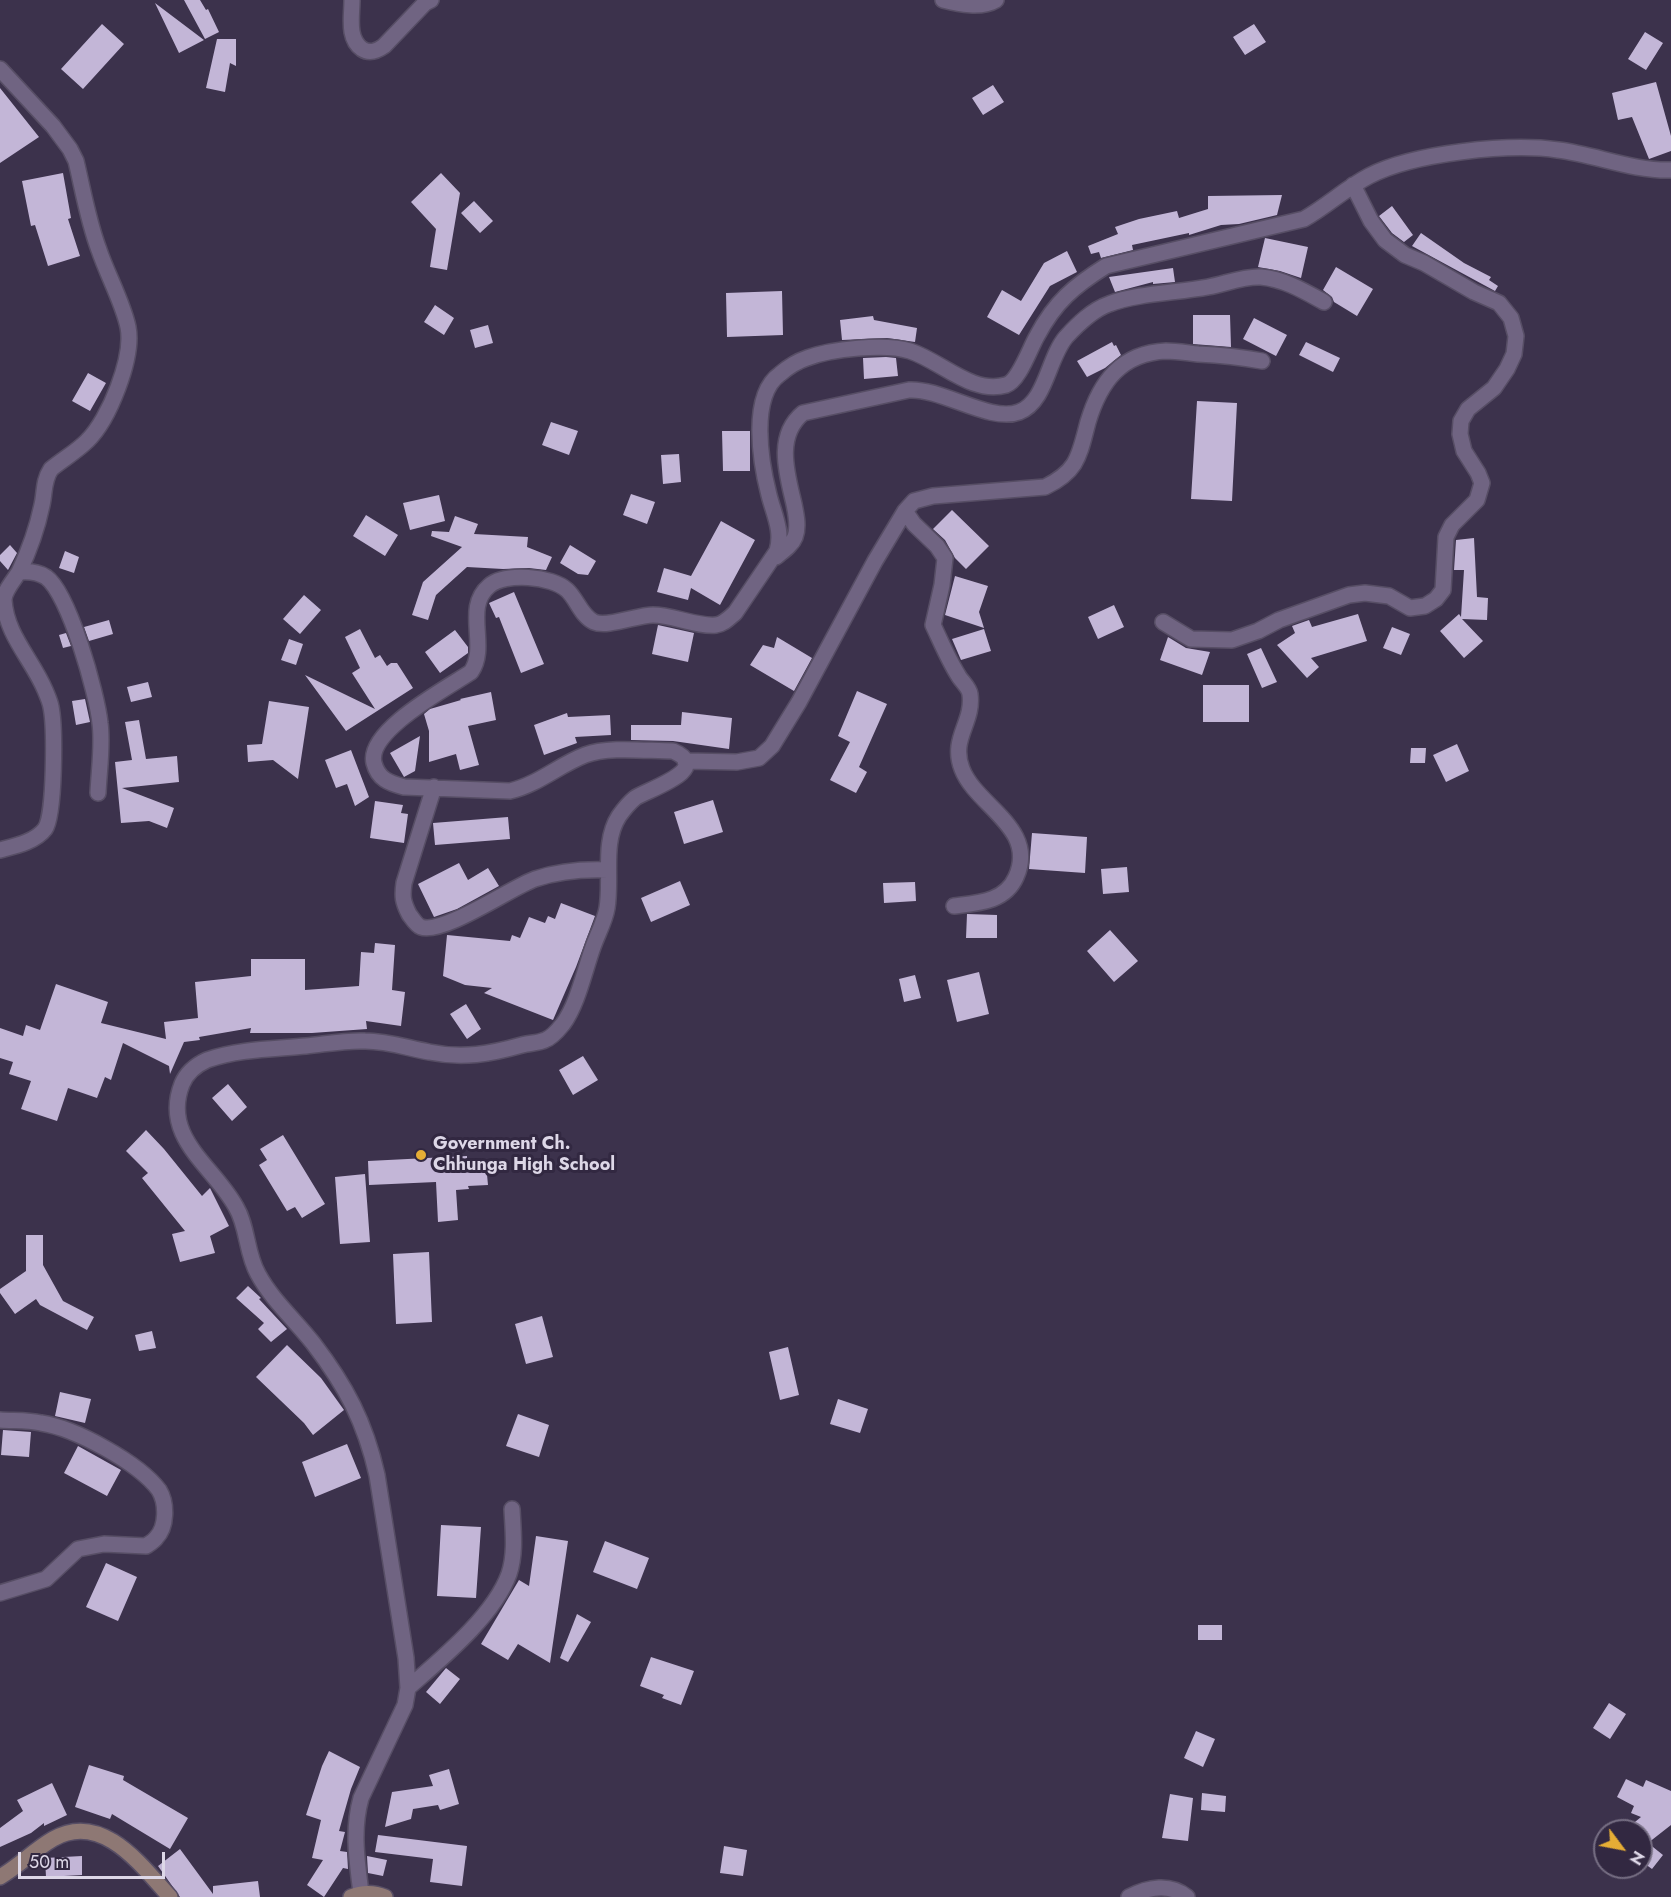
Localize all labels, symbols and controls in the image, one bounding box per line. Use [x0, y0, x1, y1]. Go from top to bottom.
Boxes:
place label: Government Ch. Chhunga High School [433, 1134, 615, 1176]
marker: Government Ch. Chhunga High School [414, 1148, 428, 1162]
north arrow [1593, 1819, 1653, 1879]
scale bar [21, 1840, 168, 1878]
text: N [1624, 1846, 1650, 1869]
text: 50 m [29, 1849, 69, 1875]

